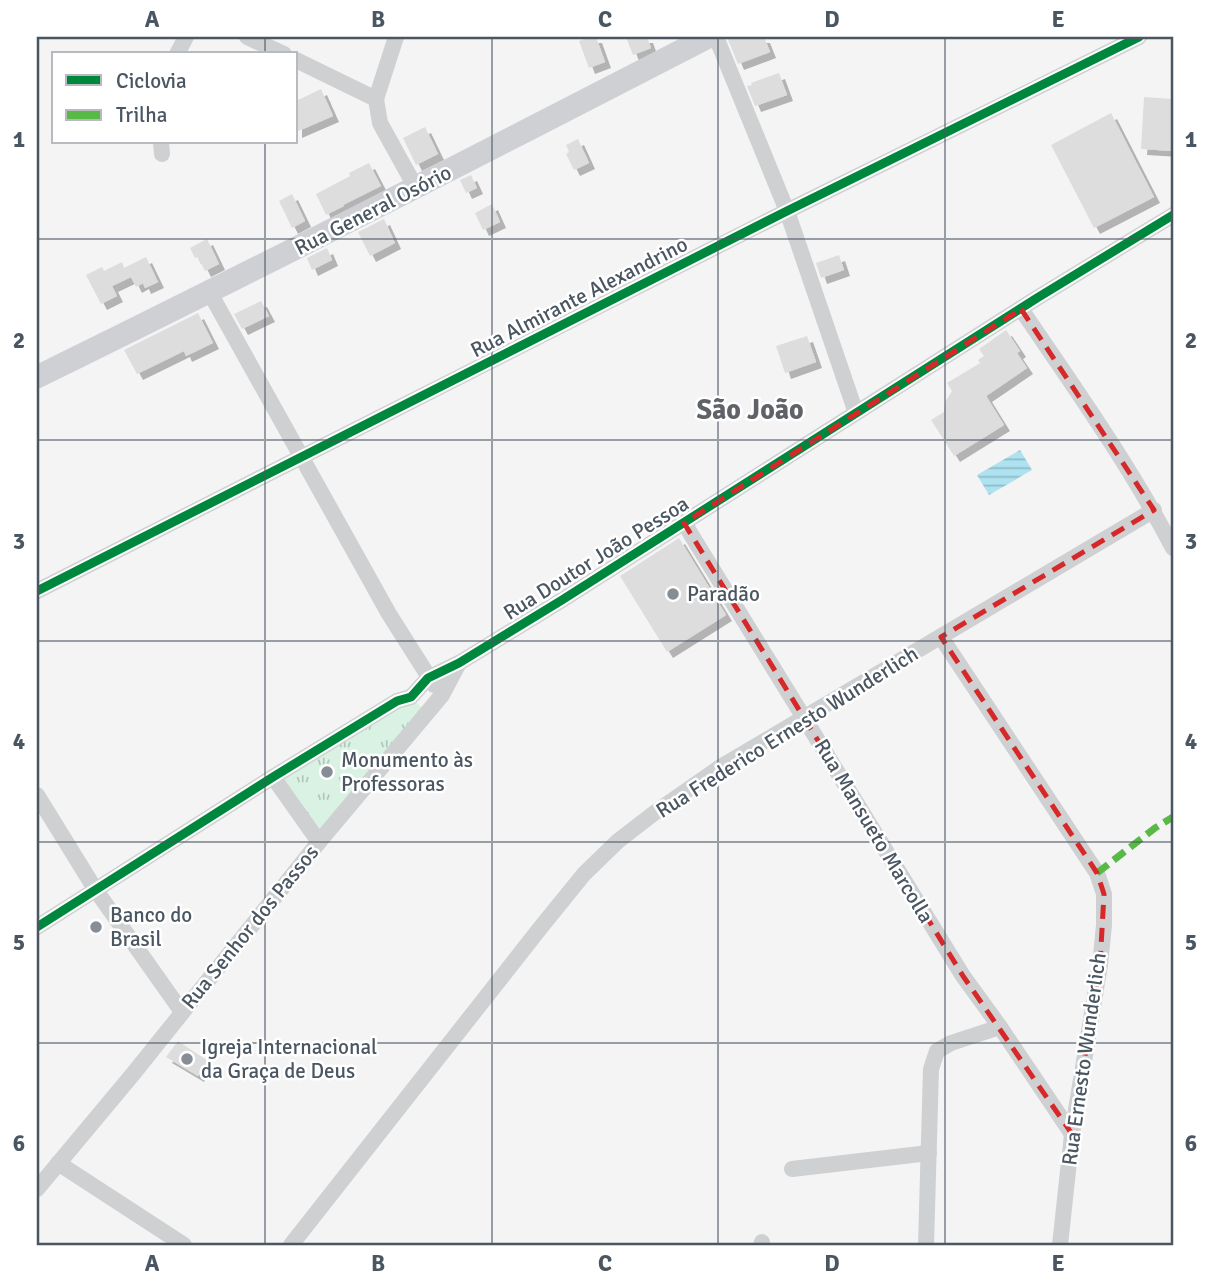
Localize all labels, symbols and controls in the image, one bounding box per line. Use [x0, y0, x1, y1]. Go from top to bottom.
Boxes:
text: A [145, 5, 160, 34]
text: B [371, 5, 385, 34]
text: C [598, 5, 612, 34]
text: D [824, 5, 840, 34]
text: E [1051, 5, 1065, 34]
legend [52, 52, 298, 144]
text: Ciclovia [116, 68, 187, 94]
text: Trilha [116, 102, 167, 128]
text: 1 [13, 125, 25, 154]
text: 1 [1185, 125, 1197, 154]
street label: Rua General Osório [290, 159, 456, 261]
street label: Rua Almirante Alexandrino [466, 231, 692, 363]
text: 2 [13, 326, 25, 355]
text: 2 [1185, 326, 1197, 355]
district label: São João [696, 393, 804, 427]
street label: Rua Doutor João Pessoa [499, 490, 693, 626]
text: 3 [13, 527, 25, 556]
text: 3 [1185, 527, 1197, 556]
place label: Paradão [687, 581, 760, 607]
marker: Paradão [665, 586, 681, 602]
street label: Rua Frederico Ernesto Wunderlich [651, 640, 923, 824]
text: 4 [13, 727, 25, 756]
text: 4 [1185, 727, 1197, 756]
street label: Rua Mansueto Marcolla [809, 734, 939, 928]
place label: Monumento às Professoras [341, 747, 473, 797]
marker: Monumento às Professoras [319, 764, 335, 780]
street label: Rua Senhor dos Passos [176, 840, 324, 1014]
place label: Banco do Brasil [110, 902, 192, 952]
marker: Banco do Brasil [88, 919, 104, 935]
text: 5 [13, 928, 25, 957]
text: 5 [1185, 928, 1197, 957]
street label: Rua Ernesto Wunderlich [1056, 951, 1112, 1167]
place label: Igreja Internacional da Graça de Deus [201, 1034, 377, 1084]
marker: Igreja Internacional da Graça de Deus [179, 1051, 195, 1067]
text: 6 [13, 1129, 25, 1158]
text: 6 [1185, 1129, 1197, 1158]
text: A [145, 1249, 160, 1278]
text: B [371, 1249, 385, 1278]
text: C [598, 1249, 612, 1278]
text: D [824, 1249, 840, 1278]
text: E [1051, 1249, 1065, 1278]

